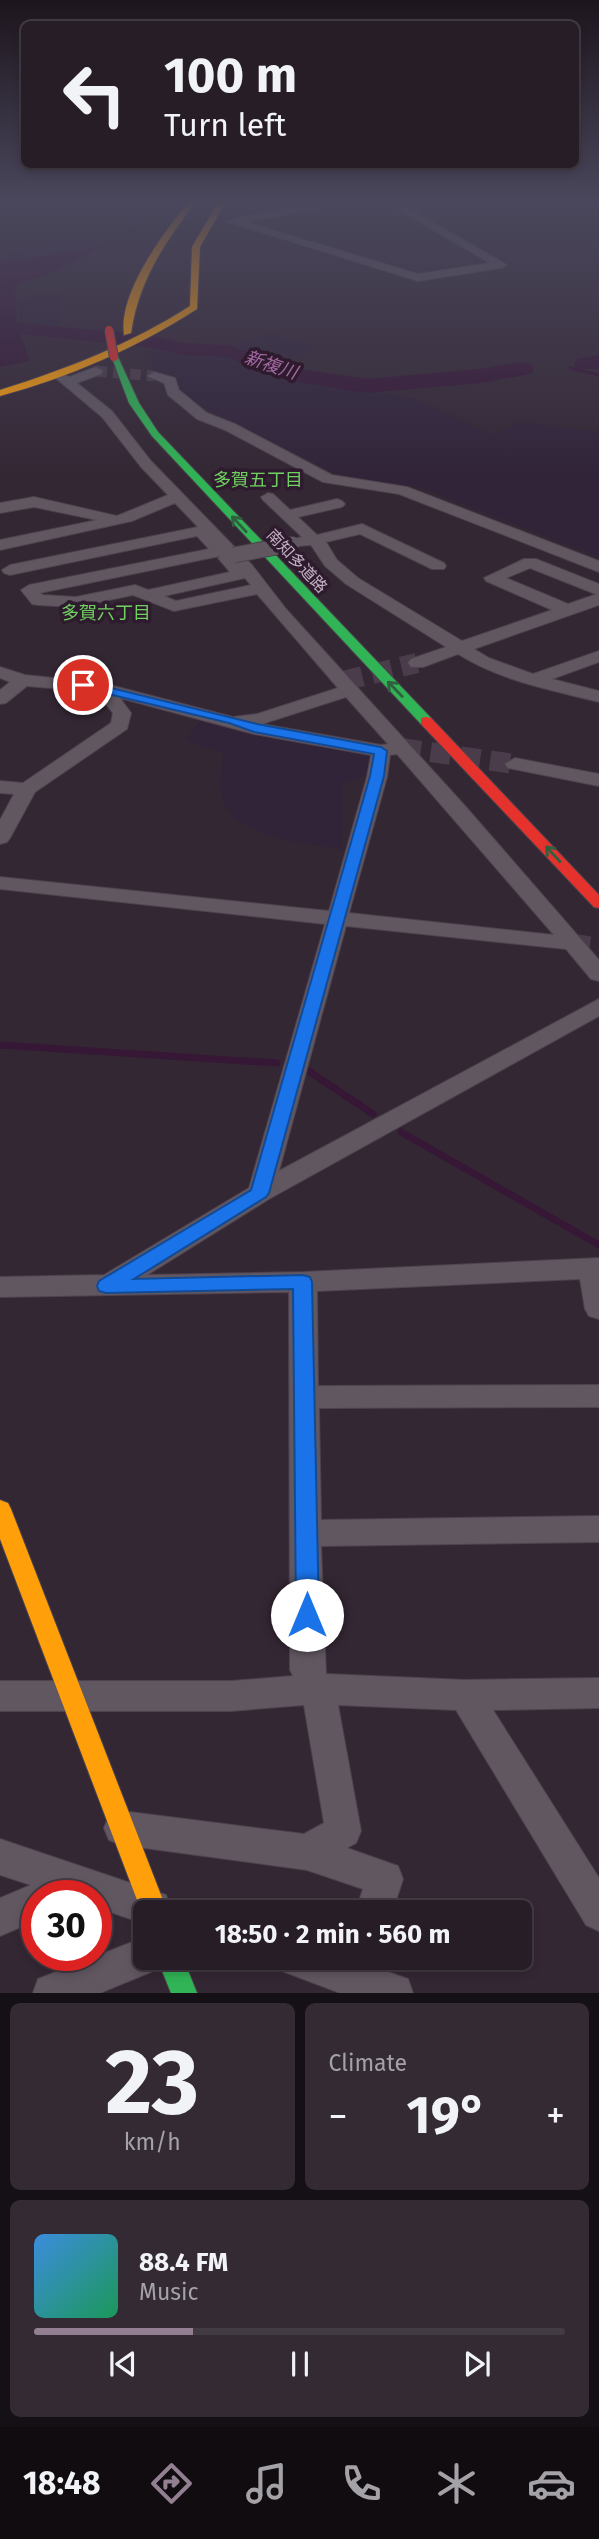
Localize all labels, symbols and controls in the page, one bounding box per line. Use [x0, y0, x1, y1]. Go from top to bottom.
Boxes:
text: 100 m [164, 46, 297, 105]
icon: left [49, 49, 140, 140]
text: Turn left [164, 106, 286, 144]
water label: 新複川 [242, 346, 302, 384]
district label: 多賀五丁目 [213, 469, 303, 491]
one-way arrow [230, 516, 247, 533]
street label: 南知多道路 [263, 525, 331, 597]
district label: 多賀六丁目 [61, 602, 151, 624]
pin [53, 655, 113, 715]
icon: arrive [64, 666, 102, 704]
one-way arrow [387, 681, 404, 698]
one-way arrow [544, 846, 561, 863]
position arrow [270, 1578, 344, 1652]
speed limit sign: 30 [21, 1880, 112, 1971]
text: 18:50 · 2 min · 560 m [215, 1919, 450, 1950]
text: 23 [105, 2028, 199, 2137]
text: Climate [329, 2049, 407, 2077]
text: 19° [407, 2084, 487, 2147]
text: − [329, 2093, 348, 2139]
text: + [546, 2093, 565, 2139]
text: km/h [124, 2128, 181, 2156]
text: 88.4 FM [139, 2247, 228, 2278]
text: Music [139, 2278, 199, 2306]
icon: previous [104, 2345, 142, 2383]
icon: pause [281, 2345, 319, 2383]
icon: next [458, 2345, 496, 2383]
icon: directions [147, 2459, 196, 2508]
icon: music [242, 2459, 291, 2508]
icon: phone [337, 2459, 386, 2508]
icon: climate [432, 2459, 481, 2508]
icon: car [527, 2459, 576, 2508]
text: 18:48 [23, 2464, 101, 2502]

